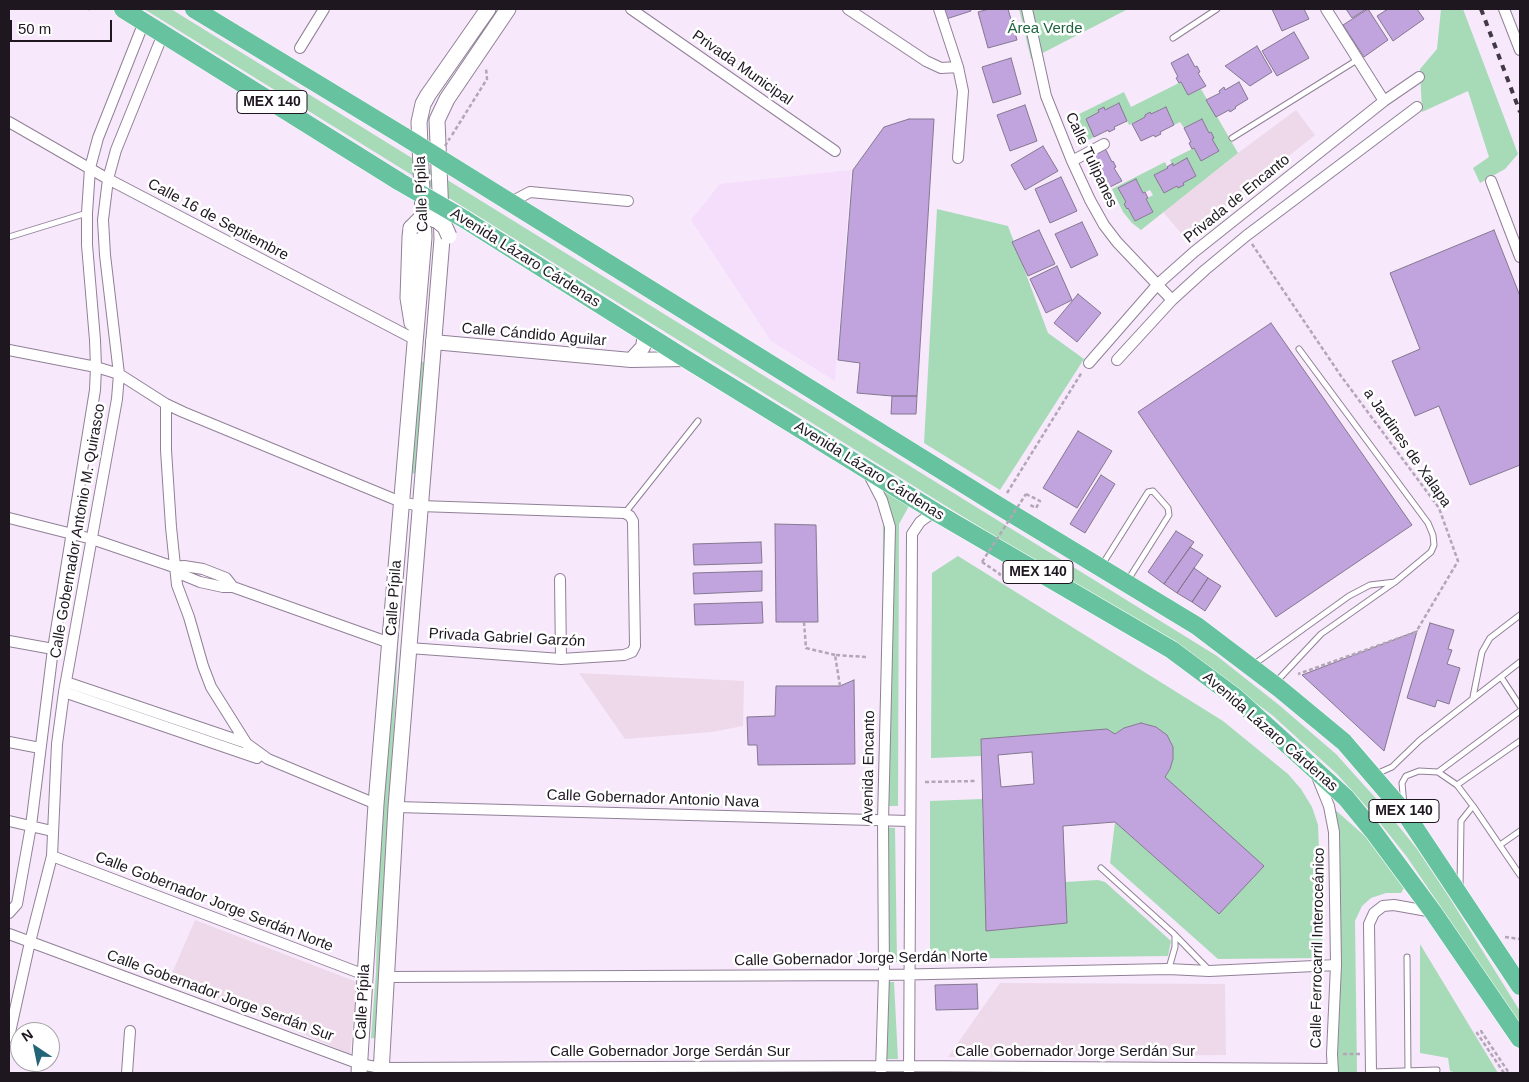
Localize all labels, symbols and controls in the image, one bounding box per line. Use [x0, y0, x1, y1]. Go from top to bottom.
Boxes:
scale bar [12, 10, 115, 42]
text: 50 m [18, 20, 51, 37]
park label: Área Verde [1007, 20, 1083, 38]
street label: Privada Municipal [688, 27, 796, 109]
road number: MEX 140 [237, 90, 307, 114]
street label: Calle Tulipanes [1061, 110, 1121, 210]
street label: Privada de Encanto [1180, 151, 1294, 247]
street label: Calle Pípila [412, 156, 432, 232]
street label: Calle 16 de Septiembre [145, 175, 291, 265]
street label: Avenida Lázaro Cárdenas [447, 204, 603, 312]
street label: Calle Cándido Aguilar [461, 320, 607, 350]
street label: a Jardines de Xalapa [1359, 385, 1455, 511]
street label: Calle Gobernador Antonio M. Quirasco [47, 402, 109, 660]
street label: Avenida Lázaro Cárdenas [791, 417, 947, 525]
street label: Calle Pípila [382, 560, 406, 636]
road number: MEX 140 [1003, 560, 1073, 584]
street label: Privada Gabriel Garzón [428, 625, 586, 651]
street label: Avenida Lázaro Cárdenas [1199, 668, 1341, 796]
street label: Avenida Encanto [859, 710, 879, 824]
street label: Calle Gobernador Antonio Nava [546, 786, 760, 812]
road number: MEX 140 [1369, 799, 1439, 822]
street label: Calle Ferrocarril Interoceánico [1307, 847, 1329, 1049]
street label: Calle Gobernador Jorge Serdán Norte [92, 848, 336, 956]
street label: Calle Gobernador Jorge Serdán Sur [104, 946, 336, 1046]
street label: Calle Gobernador Jorge Serdán Norte [734, 948, 988, 970]
street label: Calle Pípila [352, 964, 374, 1040]
north arrow [10, 1022, 60, 1072]
text: N [19, 1026, 36, 1045]
street label: Calle Gobernador Jorge Serdán Sur [550, 1043, 790, 1061]
street label: Calle Gobernador Jorge Serdán Sur [955, 1043, 1195, 1061]

